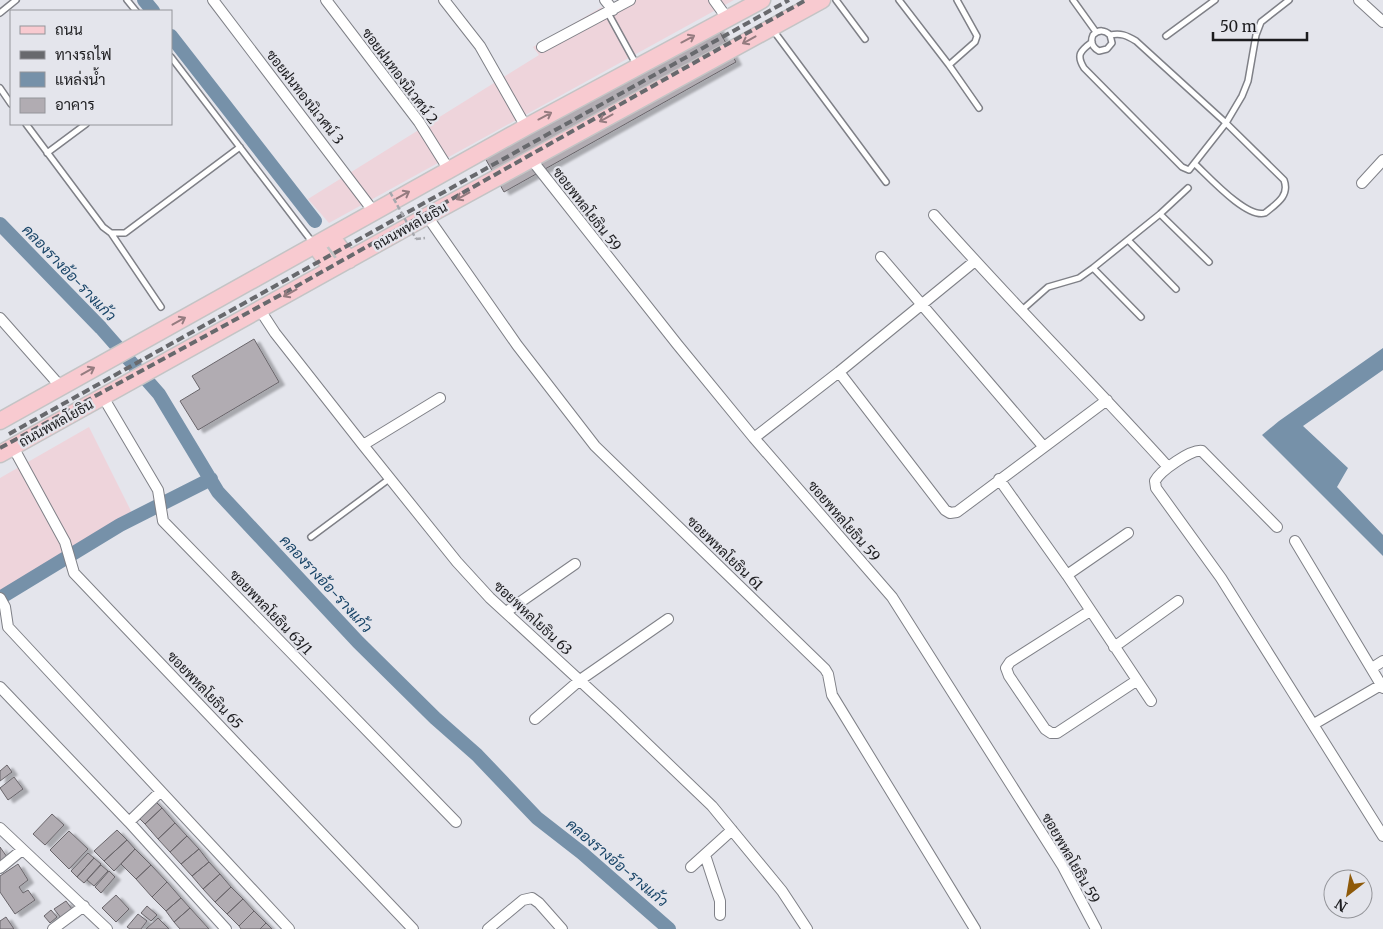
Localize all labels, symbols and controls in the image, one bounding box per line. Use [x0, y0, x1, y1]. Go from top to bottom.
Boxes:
legend [10, 10, 172, 125]
scale bar [1213, 10, 1307, 42]
text: 50 m [1220, 17, 1257, 36]
text: ถนน [55, 20, 83, 39]
street label: ซอยฝนทองนิเวศน์ 2 [358, 24, 442, 128]
one-way arrow [681, 34, 696, 44]
one-way arrow [741, 35, 756, 45]
text: ทางรถไฟ [55, 45, 112, 64]
street label: ซอยฝนทองนิเวศน์ 3 [262, 46, 348, 148]
text: แหล่งน้ำ [55, 67, 106, 89]
text: อาคาร [55, 95, 95, 114]
one-way arrow [537, 111, 552, 120]
one-way arrow [599, 114, 614, 123]
street label: ซอยพหลโยธิน 59 [549, 164, 625, 254]
one-way arrow [396, 190, 410, 200]
one-way arrow [456, 191, 471, 201]
street label: ถนนพหลโยธิน [369, 198, 451, 254]
water label: คลองรางอ้อ-รางแก้ว [18, 220, 120, 325]
one-way arrow [282, 288, 297, 298]
one-way arrow [171, 315, 185, 325]
one-way arrow [81, 366, 95, 376]
street label: ถนนพหลโยธิน [15, 395, 97, 451]
street label: ซอยพหลโยธิน 59 [804, 477, 884, 565]
street label: ซอยพหลโยธิน 61 [683, 512, 767, 594]
water label: คลองรางอ้อ-รางแก้ว [276, 531, 377, 637]
street label: ซอยพหลโยธิน 63/1 [226, 566, 316, 658]
street label: ซอยพหลโยธิน 63 [490, 577, 576, 659]
street label: ซอยพหลโยธิน 65 [163, 647, 247, 733]
street label: ซอยพหลโยธิน 59 [1038, 810, 1104, 906]
water label: คลองรางอ้อ-รางแก้ว [563, 815, 672, 911]
north arrow [1323, 869, 1373, 919]
text: N [1332, 895, 1351, 916]

